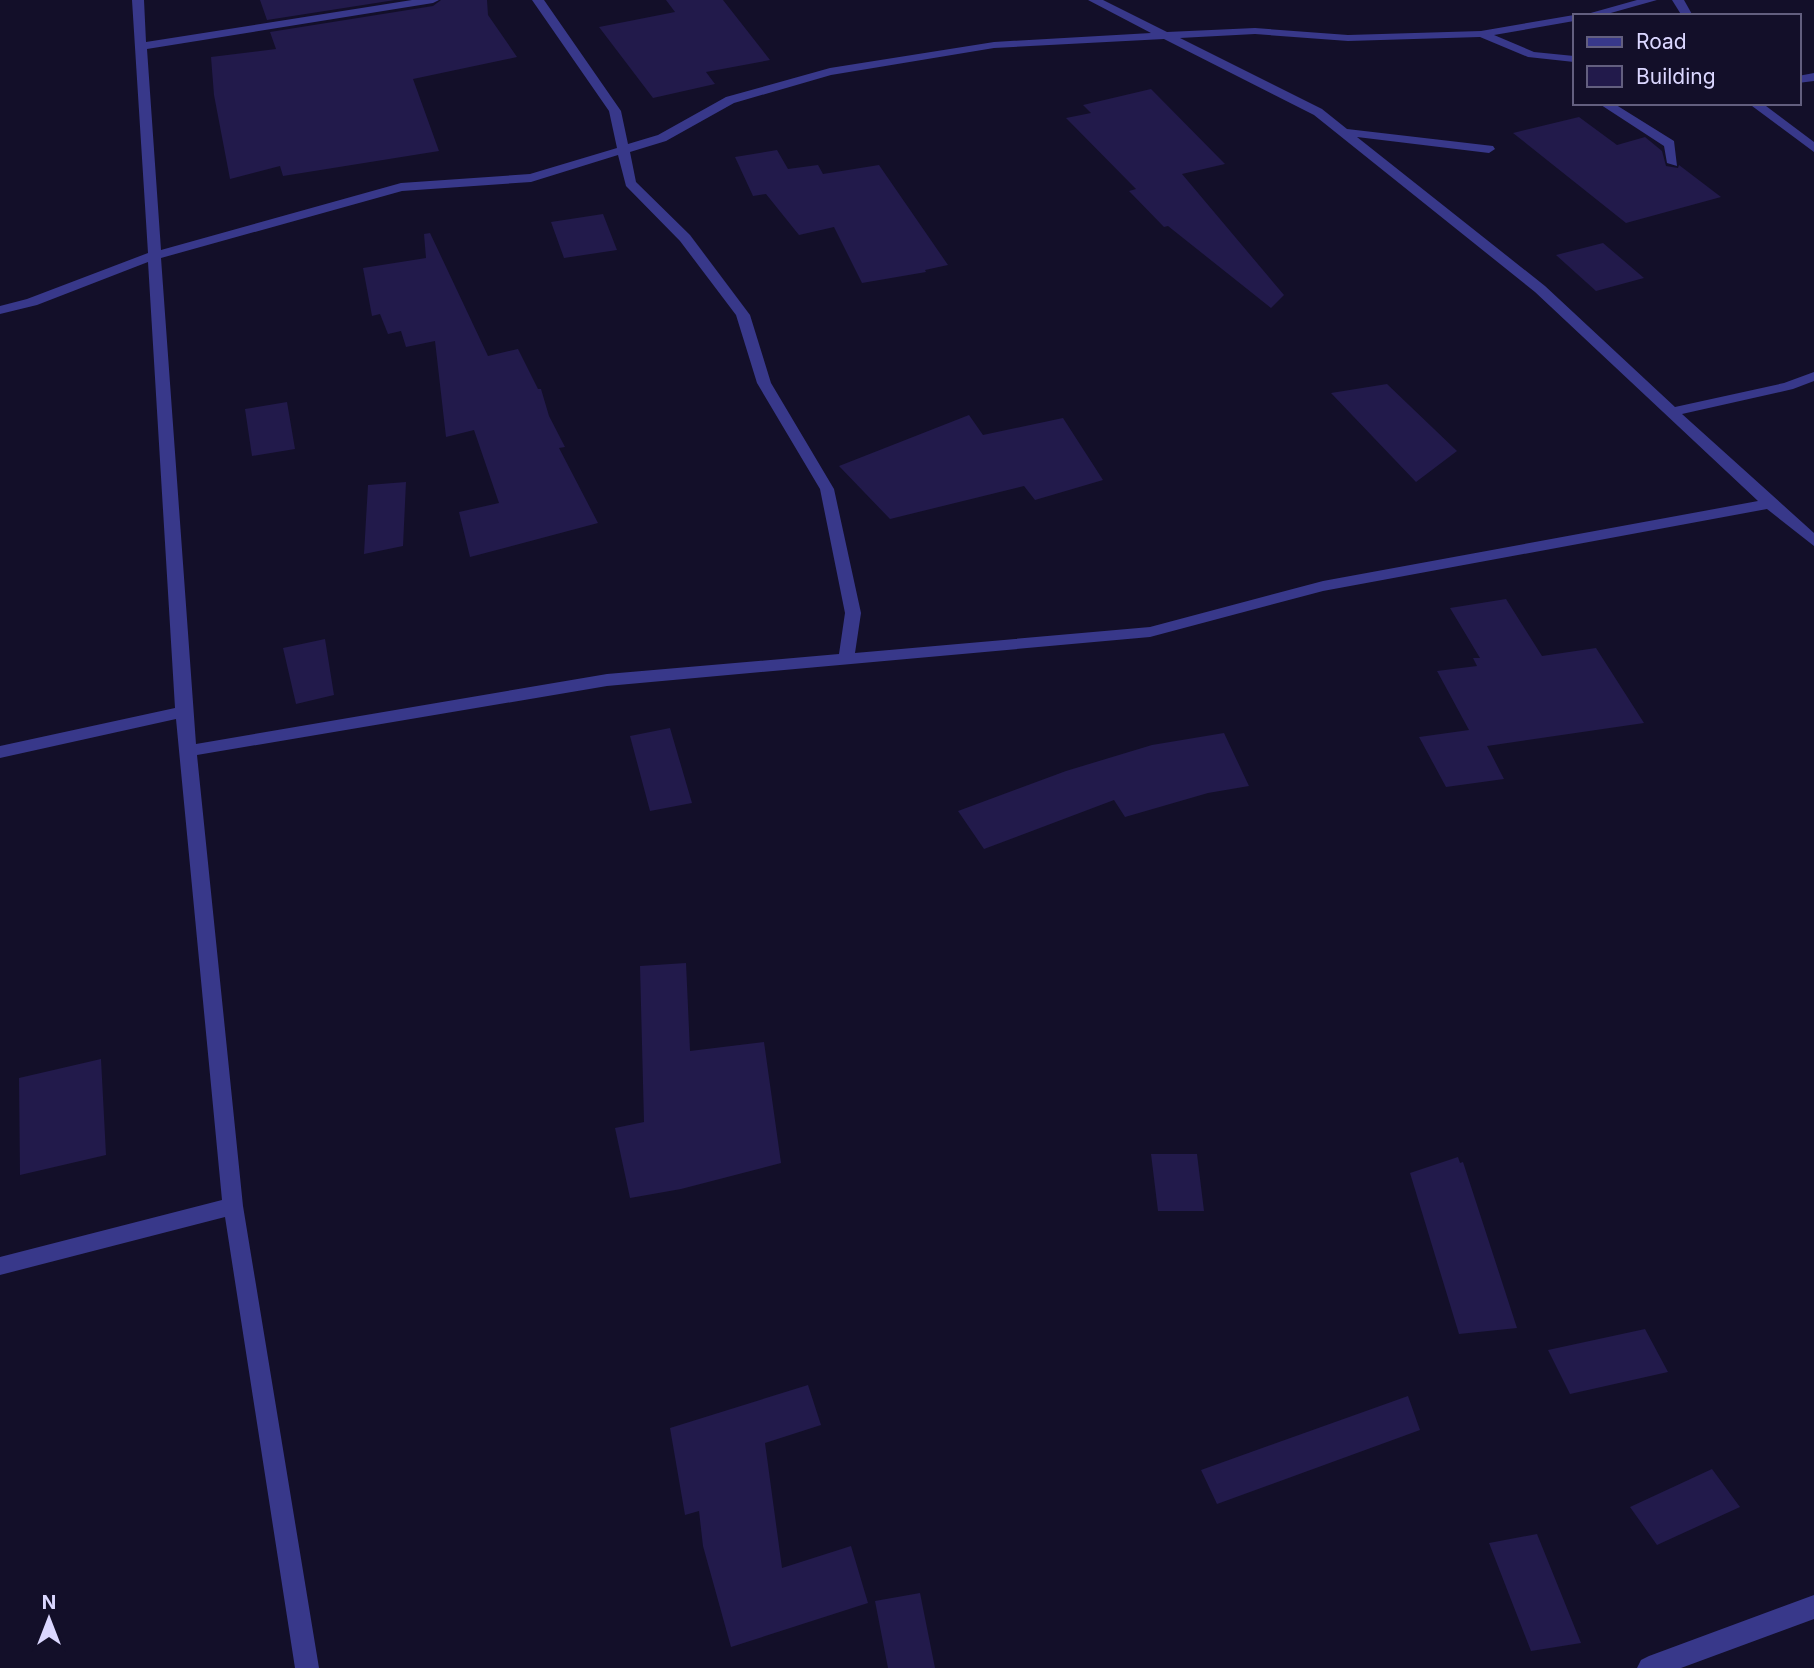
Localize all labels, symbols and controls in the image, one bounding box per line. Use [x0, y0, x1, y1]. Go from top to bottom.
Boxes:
legend [1573, 14, 1800, 105]
text: Road [1636, 29, 1687, 54]
text: Building [1636, 64, 1716, 89]
north arrow [14, 1584, 84, 1654]
text: N [42, 1591, 56, 1614]

